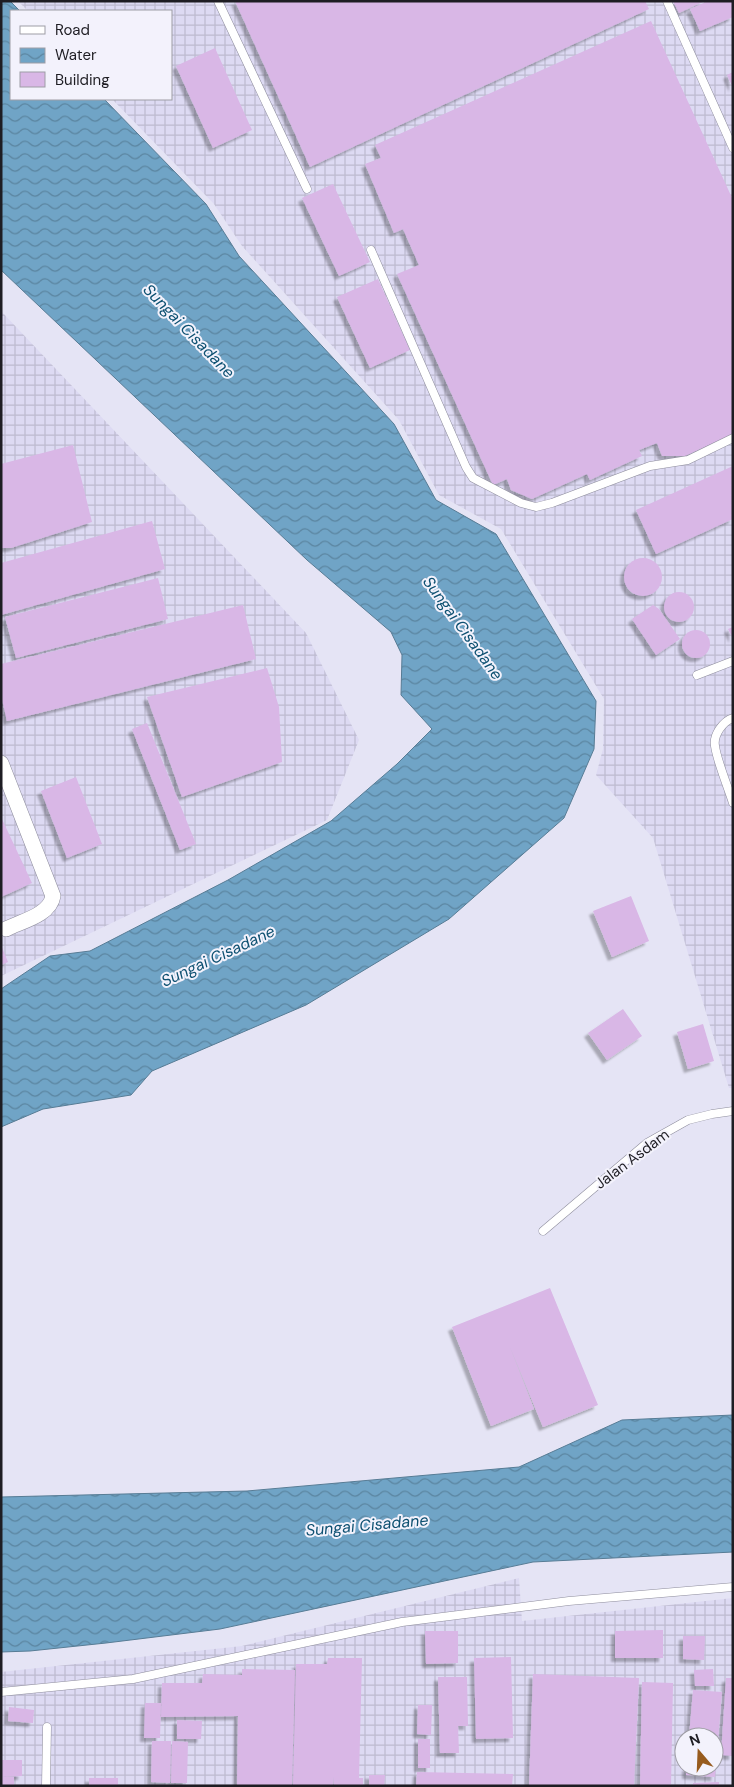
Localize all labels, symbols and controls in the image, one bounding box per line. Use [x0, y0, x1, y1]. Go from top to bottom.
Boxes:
legend [10, 10, 172, 100]
text: Road [55, 20, 90, 40]
text: Water [55, 45, 97, 65]
text: Building [55, 70, 110, 90]
water label: Sungai Cisadane [139, 279, 239, 383]
water label: Sungai Cisadane [418, 572, 508, 684]
water label: Sungai Cisadane [158, 920, 278, 992]
street label: Jalan Asdam [591, 1124, 673, 1194]
water label: Sungai Cisadane [305, 1509, 429, 1541]
north arrow [674, 1727, 724, 1777]
text: N [687, 1730, 703, 1750]

